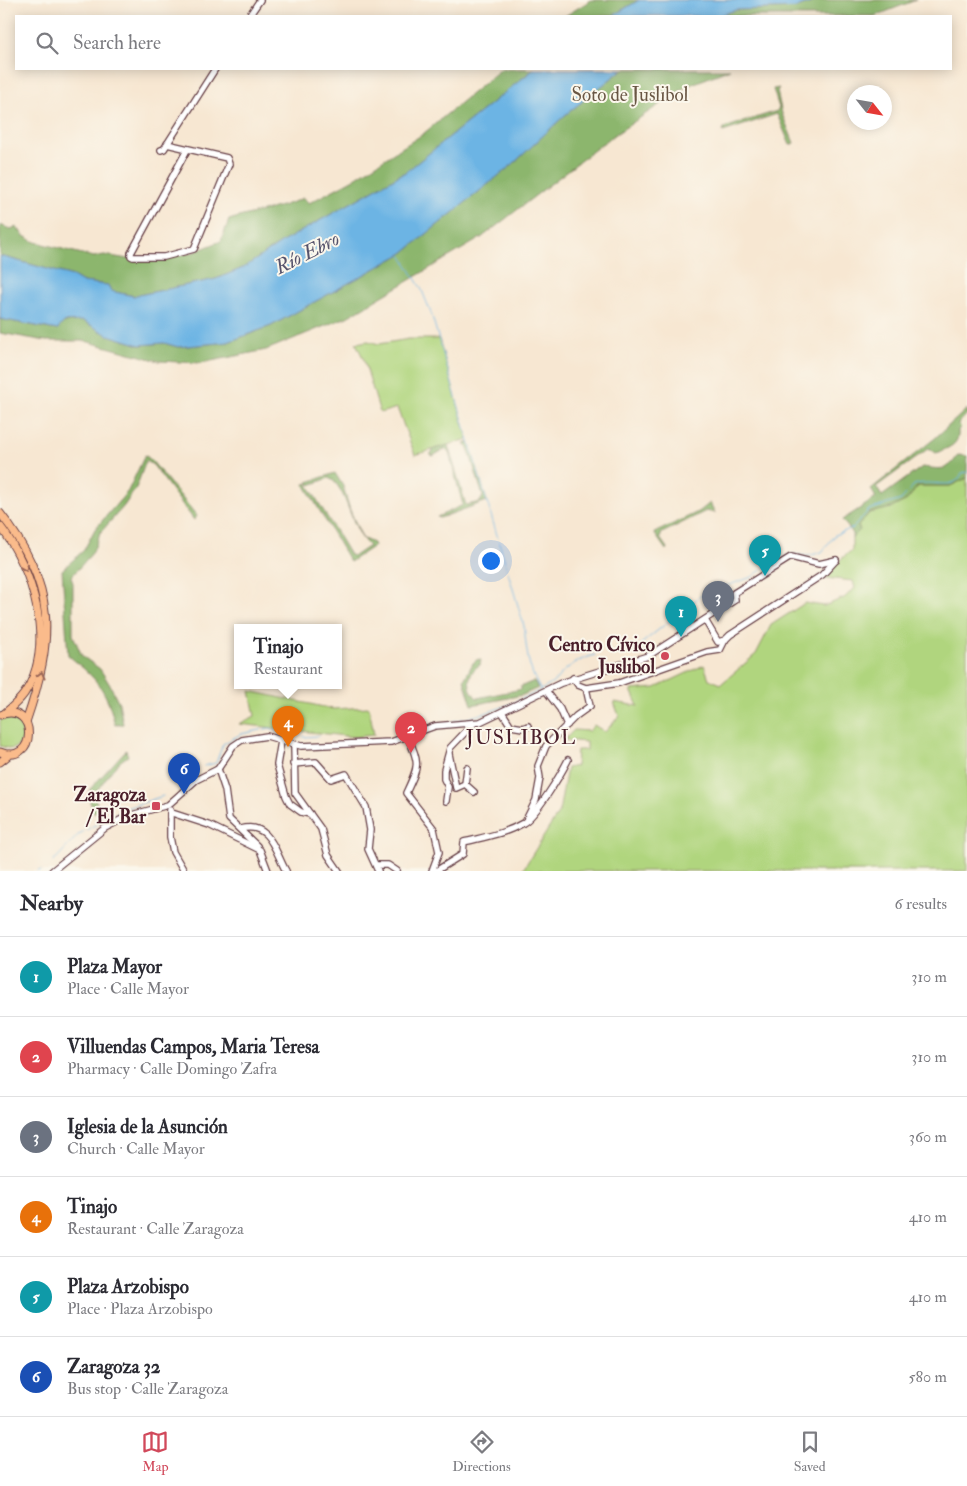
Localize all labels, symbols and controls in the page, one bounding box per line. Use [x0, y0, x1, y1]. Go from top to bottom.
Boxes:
search box [15, 15, 952, 70]
icon: search [33, 29, 61, 57]
text: Search here [73, 31, 161, 55]
park label: Soto de Juslibol [572, 83, 689, 107]
north arrow [847, 85, 892, 130]
water label: Río Ebro [270, 226, 343, 280]
pin: 5 [749, 535, 781, 576]
your location [478, 548, 504, 574]
one-way arrow [19, 563, 29, 572]
pin: 3 [702, 581, 734, 622]
pin: 1 [665, 596, 697, 637]
popup [234, 624, 342, 689]
place label: Centro Cívico Juslibol [548, 633, 655, 679]
text: Tinajo [253, 635, 303, 659]
marker: Centro Cívico Juslibol [659, 650, 671, 662]
text: Restaurant [253, 659, 323, 679]
one-way arrow [35, 672, 45, 680]
pin: 4 [272, 706, 304, 747]
pin: 2 [395, 712, 427, 753]
district label: JUSLIBOL [465, 725, 576, 750]
pin: 6 [168, 753, 200, 794]
place label: Zaragoza / El Bar [74, 783, 147, 829]
marker: Zaragoza / El Bar [150, 800, 162, 812]
text: Nearby [20, 890, 83, 917]
text: 6 results [895, 894, 947, 914]
text: Plaza Mayor [67, 955, 162, 979]
text: 1 [33, 967, 39, 987]
text: 310 m [911, 967, 947, 987]
text: Place · Calle Mayor [67, 979, 189, 999]
text: Villuendas Campos, Maria Teresa [67, 1035, 319, 1059]
text: 2 [32, 1047, 40, 1067]
text: 310 m [911, 1047, 947, 1067]
text: Pharmacy · Calle Domingo Zafra [67, 1059, 277, 1079]
text: Iglesia de la Asunción [67, 1115, 228, 1139]
text: 3 [33, 1127, 39, 1147]
text: 360 m [909, 1127, 947, 1147]
text: Church · Calle Mayor [67, 1139, 205, 1159]
text: Tinajo [67, 1195, 117, 1219]
text: 4 [32, 1207, 40, 1227]
text: 410 m [909, 1207, 947, 1227]
text: Restaurant · Calle Zaragoza [67, 1219, 244, 1239]
text: Plaza Arzobispo [67, 1275, 189, 1299]
text: 5 [32, 1287, 40, 1307]
text: 410 m [909, 1287, 947, 1307]
text: Place · Plaza Arzobispo [67, 1299, 213, 1319]
text: Zaragoza 32 [67, 1355, 160, 1379]
text: 6 [32, 1367, 40, 1387]
text: 580 m [908, 1367, 947, 1387]
text: Bus stop · Calle Zaragoza [67, 1379, 228, 1399]
tab: Map [141, 1428, 169, 1475]
tab: Directions [452, 1428, 511, 1475]
tab: Saved [794, 1428, 826, 1475]

